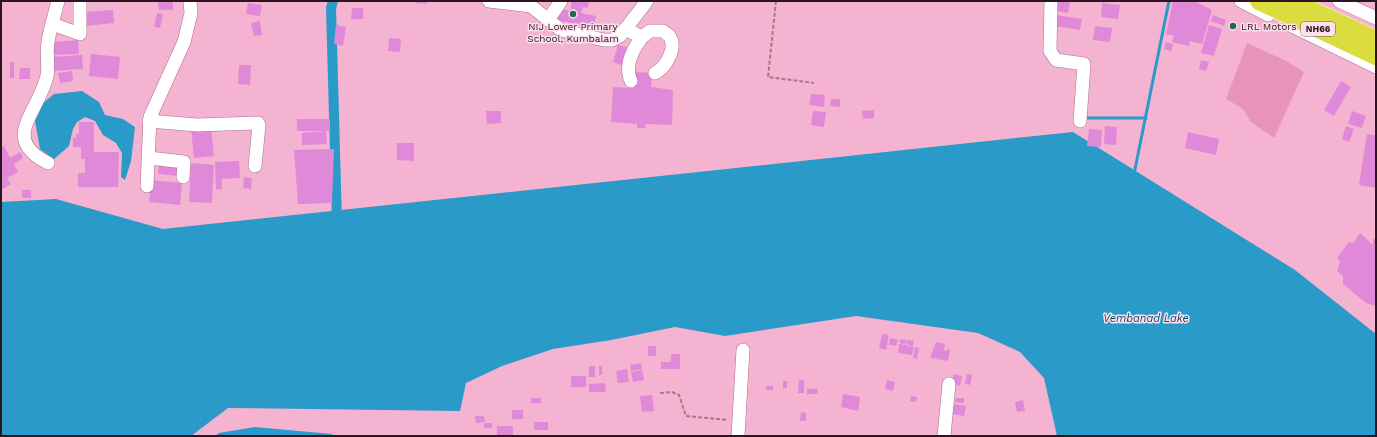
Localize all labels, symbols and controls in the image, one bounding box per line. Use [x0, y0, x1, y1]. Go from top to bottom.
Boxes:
marker: NIJ Lower Primary School, Kumbalam [568, 9, 578, 19]
place label: NIJ Lower Primary School, Kumbalam [527, 21, 619, 44]
marker: LRL Motors [1228, 21, 1238, 31]
place label: LRL Motors [1241, 21, 1296, 32]
road number: NH66 [1301, 22, 1335, 36]
water label: Vembanad Lake [1103, 312, 1189, 325]

